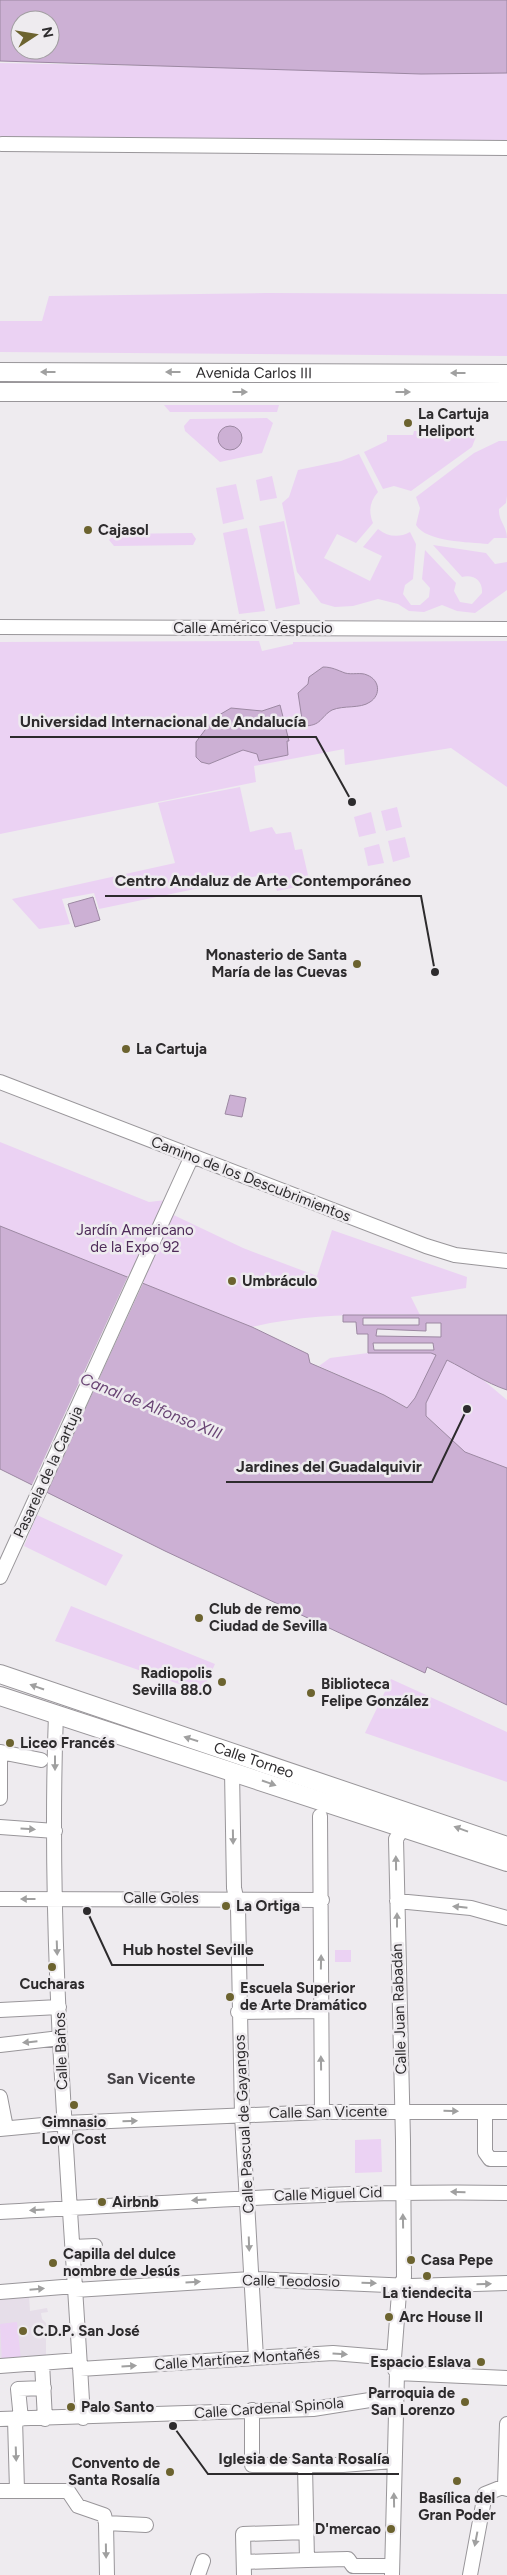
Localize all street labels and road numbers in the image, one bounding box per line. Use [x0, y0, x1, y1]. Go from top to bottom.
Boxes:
street label: Avenida Carlos III [196, 364, 312, 382]
street label: Calle Américo Vespucio [173, 619, 333, 637]
street label: Camino de los Descubrimientos [149, 1133, 353, 1225]
street label: Pasarela de la Cartuja [10, 1403, 86, 1541]
street label: Calle Torneo [211, 1738, 296, 1782]
street label: Calle Goles [123, 1889, 199, 1907]
street label: Calle Juan Rabadán [388, 1943, 410, 2075]
street label: Calle Baños [51, 2012, 71, 2090]
street label: Calle Pascual de Gayangos [230, 2034, 258, 2214]
street label: Calle San Vicente [269, 2102, 387, 2122]
street label: Calle Miguel Cid [273, 2183, 383, 2205]
street label: Calle Teodosio [242, 2271, 340, 2291]
street label: Calle Martínez Montañés [154, 2344, 320, 2374]
street label: Calle Cardenal Spinola [194, 2394, 344, 2422]

